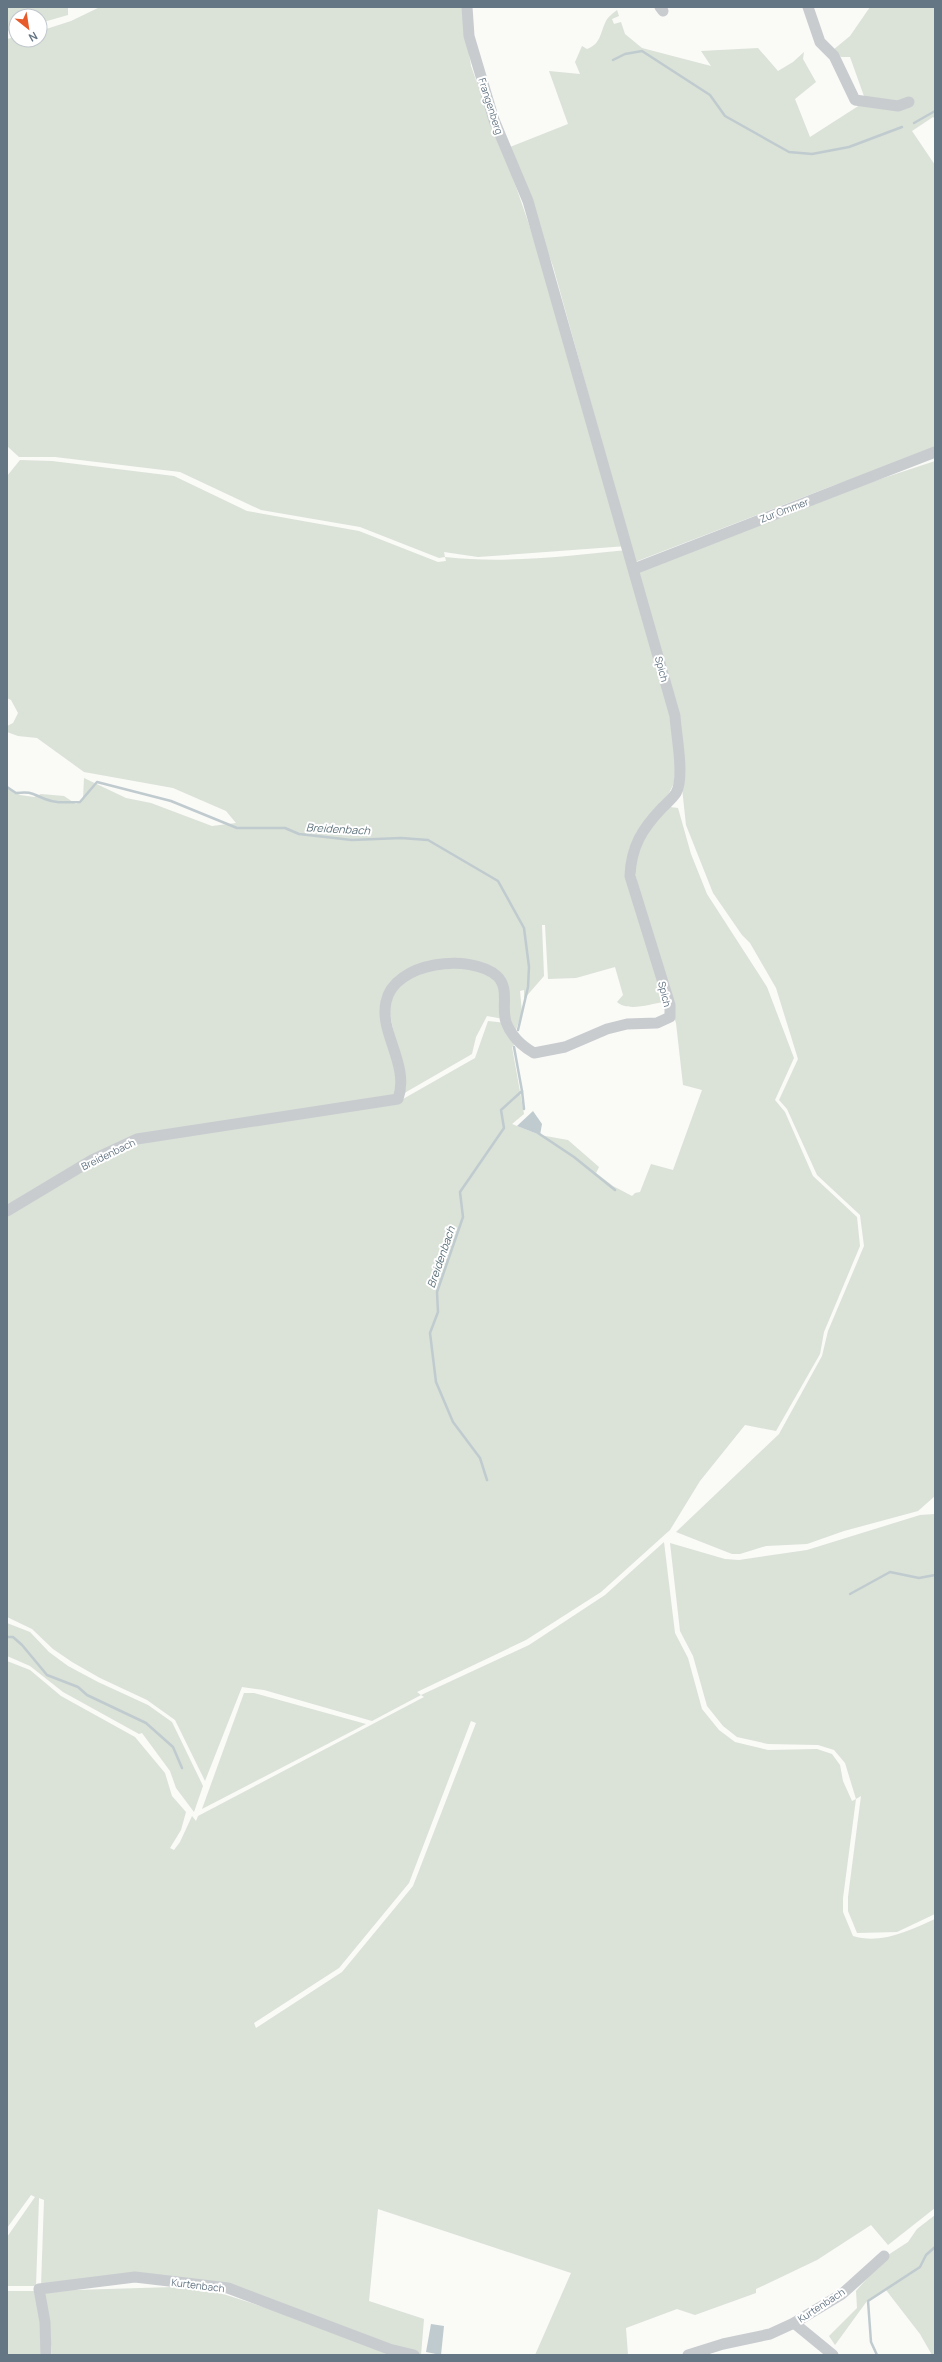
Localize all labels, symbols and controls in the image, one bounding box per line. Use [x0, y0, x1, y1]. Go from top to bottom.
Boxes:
north arrow [8, 8, 48, 48]
text: N [26, 29, 40, 46]
street label: Frangenberg [475, 76, 507, 136]
street label: Zur Ommer [758, 494, 811, 526]
street label: Spich [652, 655, 672, 683]
water label: Breidenbach [306, 819, 371, 838]
street label: Spich [655, 980, 675, 1008]
street label: Breidenbach [79, 1135, 137, 1173]
water label: Breidenbach [423, 1224, 458, 1290]
street label: Kurtenbach [171, 2275, 225, 2295]
street label: Kurtenbach [795, 2285, 847, 2325]

